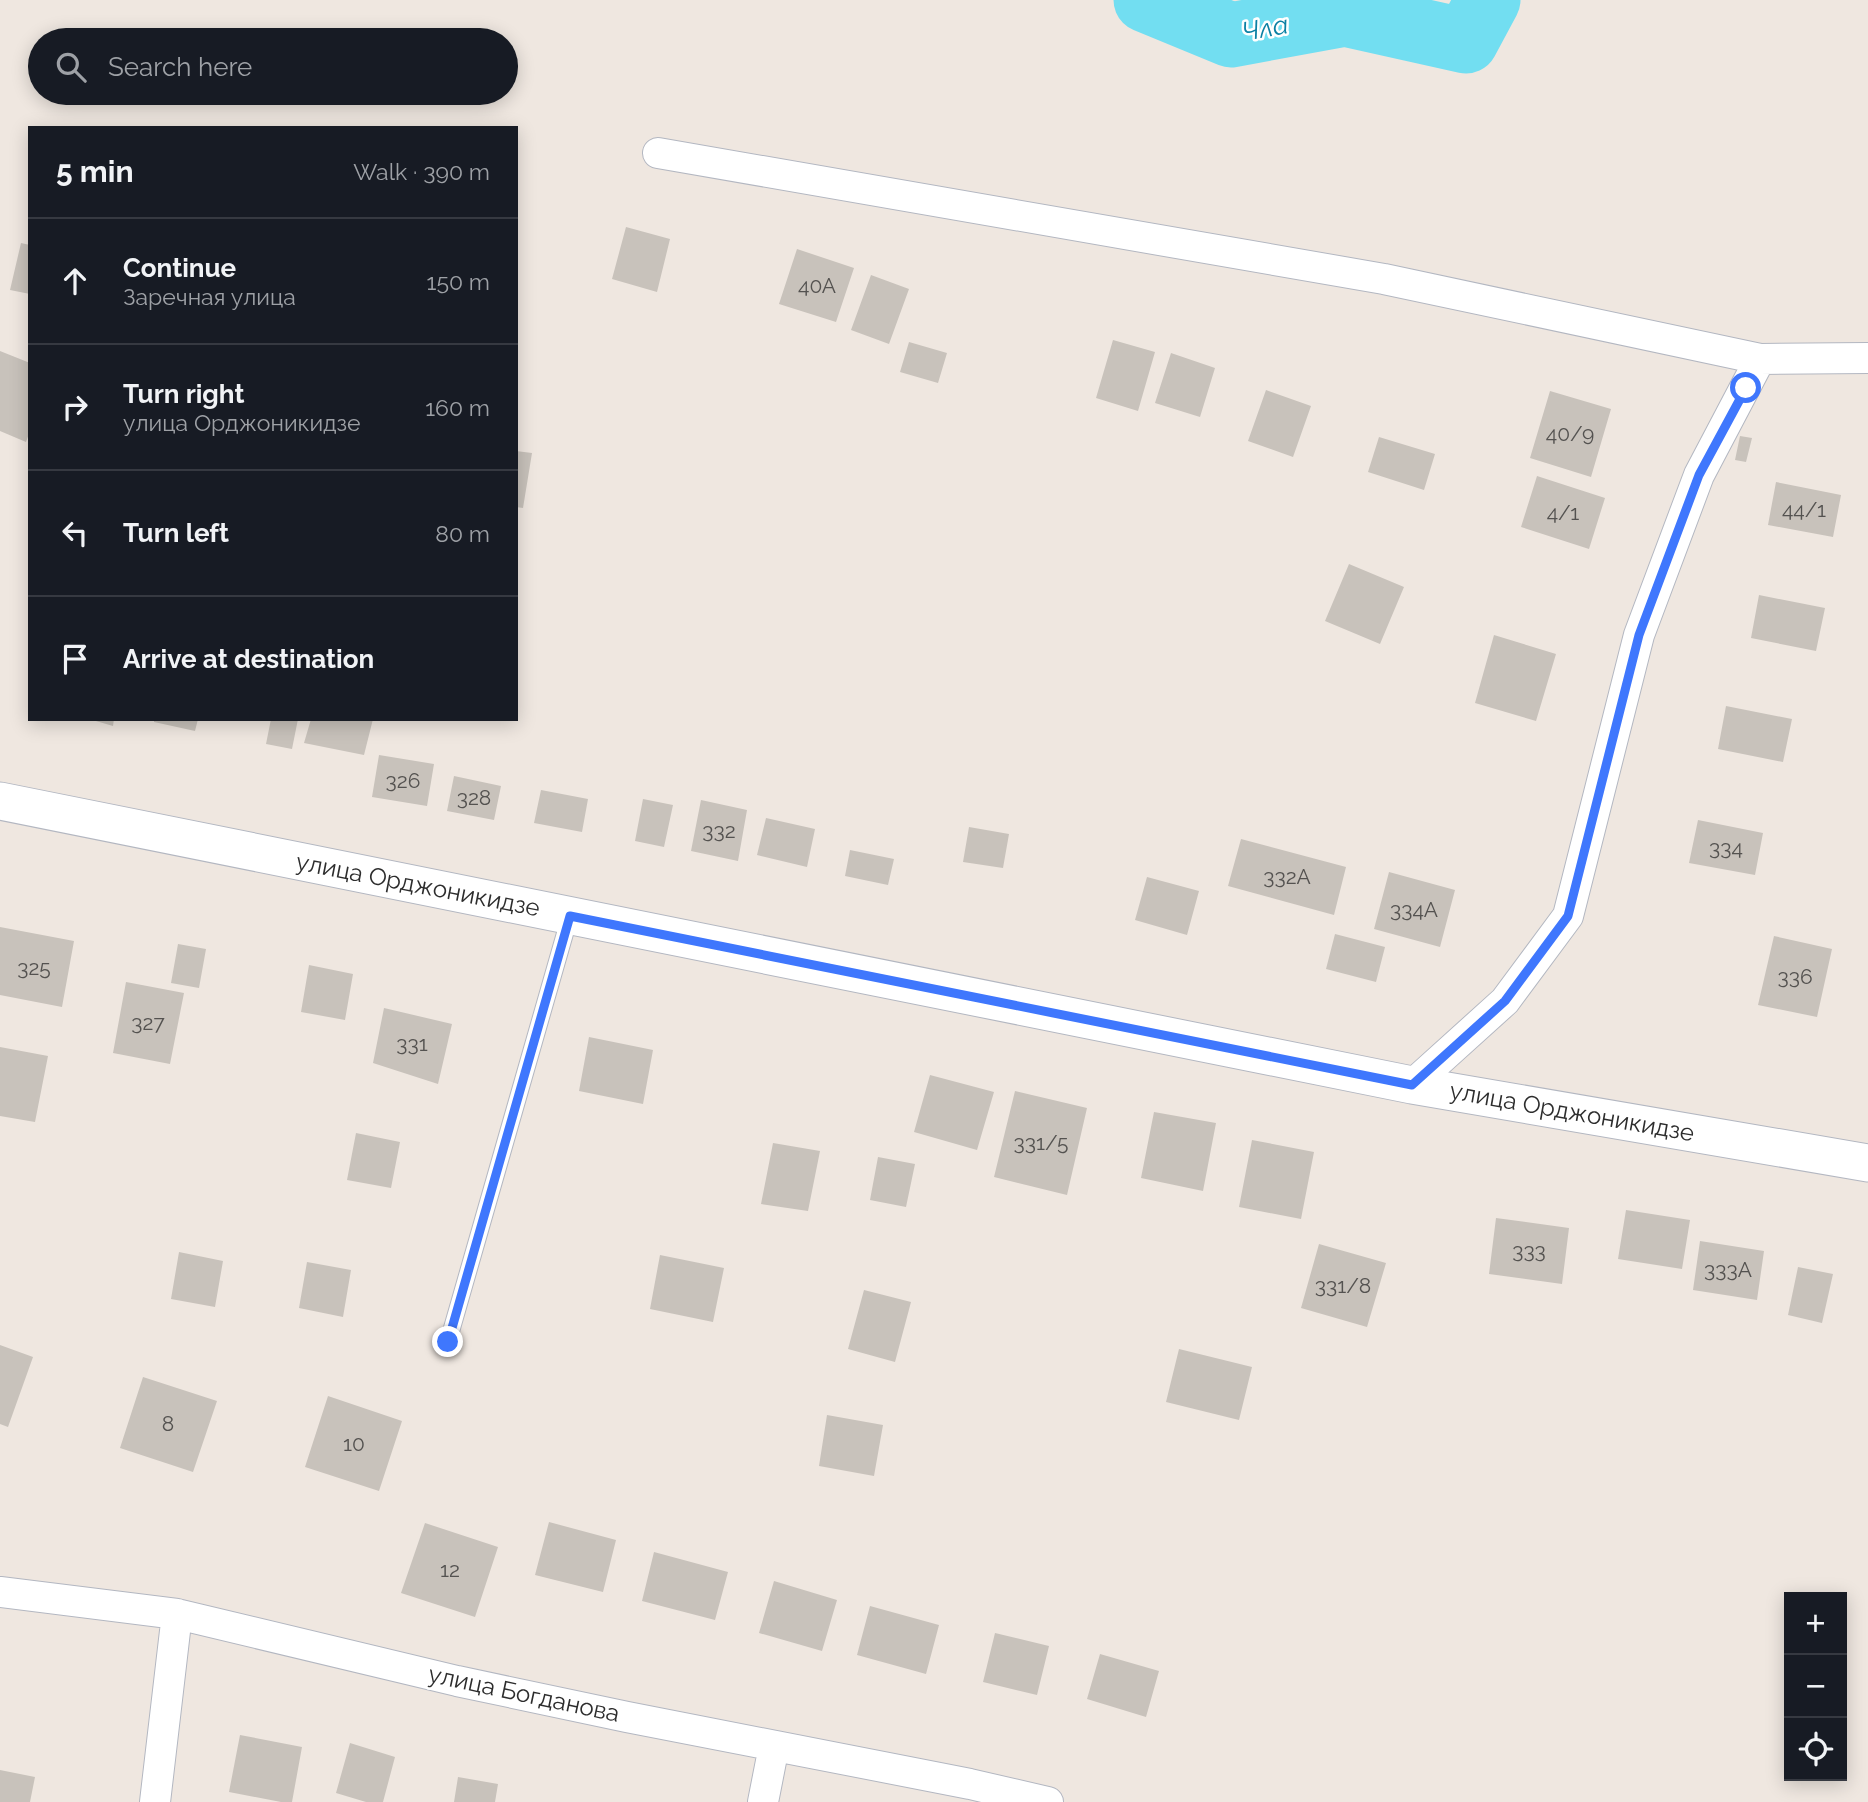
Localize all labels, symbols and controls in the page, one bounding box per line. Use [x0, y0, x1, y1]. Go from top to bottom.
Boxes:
water label: Чла [1239, 9, 1291, 47]
search box [28, 28, 518, 105]
icon: search [52, 48, 90, 86]
text: Search here [108, 52, 252, 82]
text: 5 min [56, 154, 134, 189]
text: Walk · 390 m [353, 158, 490, 185]
text: Continue [123, 253, 236, 283]
icon: ahead [56, 262, 94, 300]
text: 150 m [427, 268, 490, 295]
house number: 40А [798, 273, 836, 298]
text: Заречная улица [123, 283, 296, 310]
route start [1730, 372, 1761, 403]
text: Turn right [123, 379, 244, 409]
icon: right [56, 388, 94, 426]
text: 160 m [425, 394, 490, 421]
text: улица Орджоникидзе [123, 409, 361, 436]
house number: 40/9 [1546, 421, 1594, 446]
house number: 44/1 [1782, 497, 1826, 522]
house number: 4/1 [1547, 500, 1579, 525]
icon: left [56, 514, 94, 552]
text: Turn left [123, 518, 229, 548]
text: 80 m [435, 520, 490, 547]
icon: arrive [56, 640, 94, 678]
text: Arrive at destination [123, 644, 374, 674]
house number: 326 [386, 768, 420, 793]
house number: 328 [457, 785, 491, 810]
house number: 332 [702, 818, 736, 843]
house number: 334 [1709, 835, 1743, 860]
street label: улица Орджоникидзе [294, 847, 543, 922]
house number: 332А [1263, 864, 1311, 889]
house number: 334А [1390, 897, 1438, 922]
house number: 325 [17, 955, 51, 980]
house number: 336 [1777, 964, 1813, 989]
house number: 327 [131, 1010, 165, 1035]
house number: 331 [396, 1031, 428, 1056]
street label: улица Орджоникидзе [1447, 1076, 1697, 1147]
house number: 331/5 [1014, 1130, 1068, 1155]
house number: 333 [1512, 1238, 1546, 1263]
house number: 333А [1704, 1257, 1752, 1282]
house number: 331/8 [1315, 1273, 1371, 1298]
route end [432, 1326, 463, 1357]
house number: 8 [162, 1411, 174, 1436]
house number: 10 [343, 1431, 365, 1456]
house number: 12 [440, 1557, 460, 1582]
map controls [1784, 1592, 1847, 1781]
button: + [1784, 1592, 1847, 1655]
button: − [1784, 1655, 1847, 1718]
street label: улица Богданова [426, 1659, 622, 1728]
button: locate [1784, 1718, 1847, 1781]

